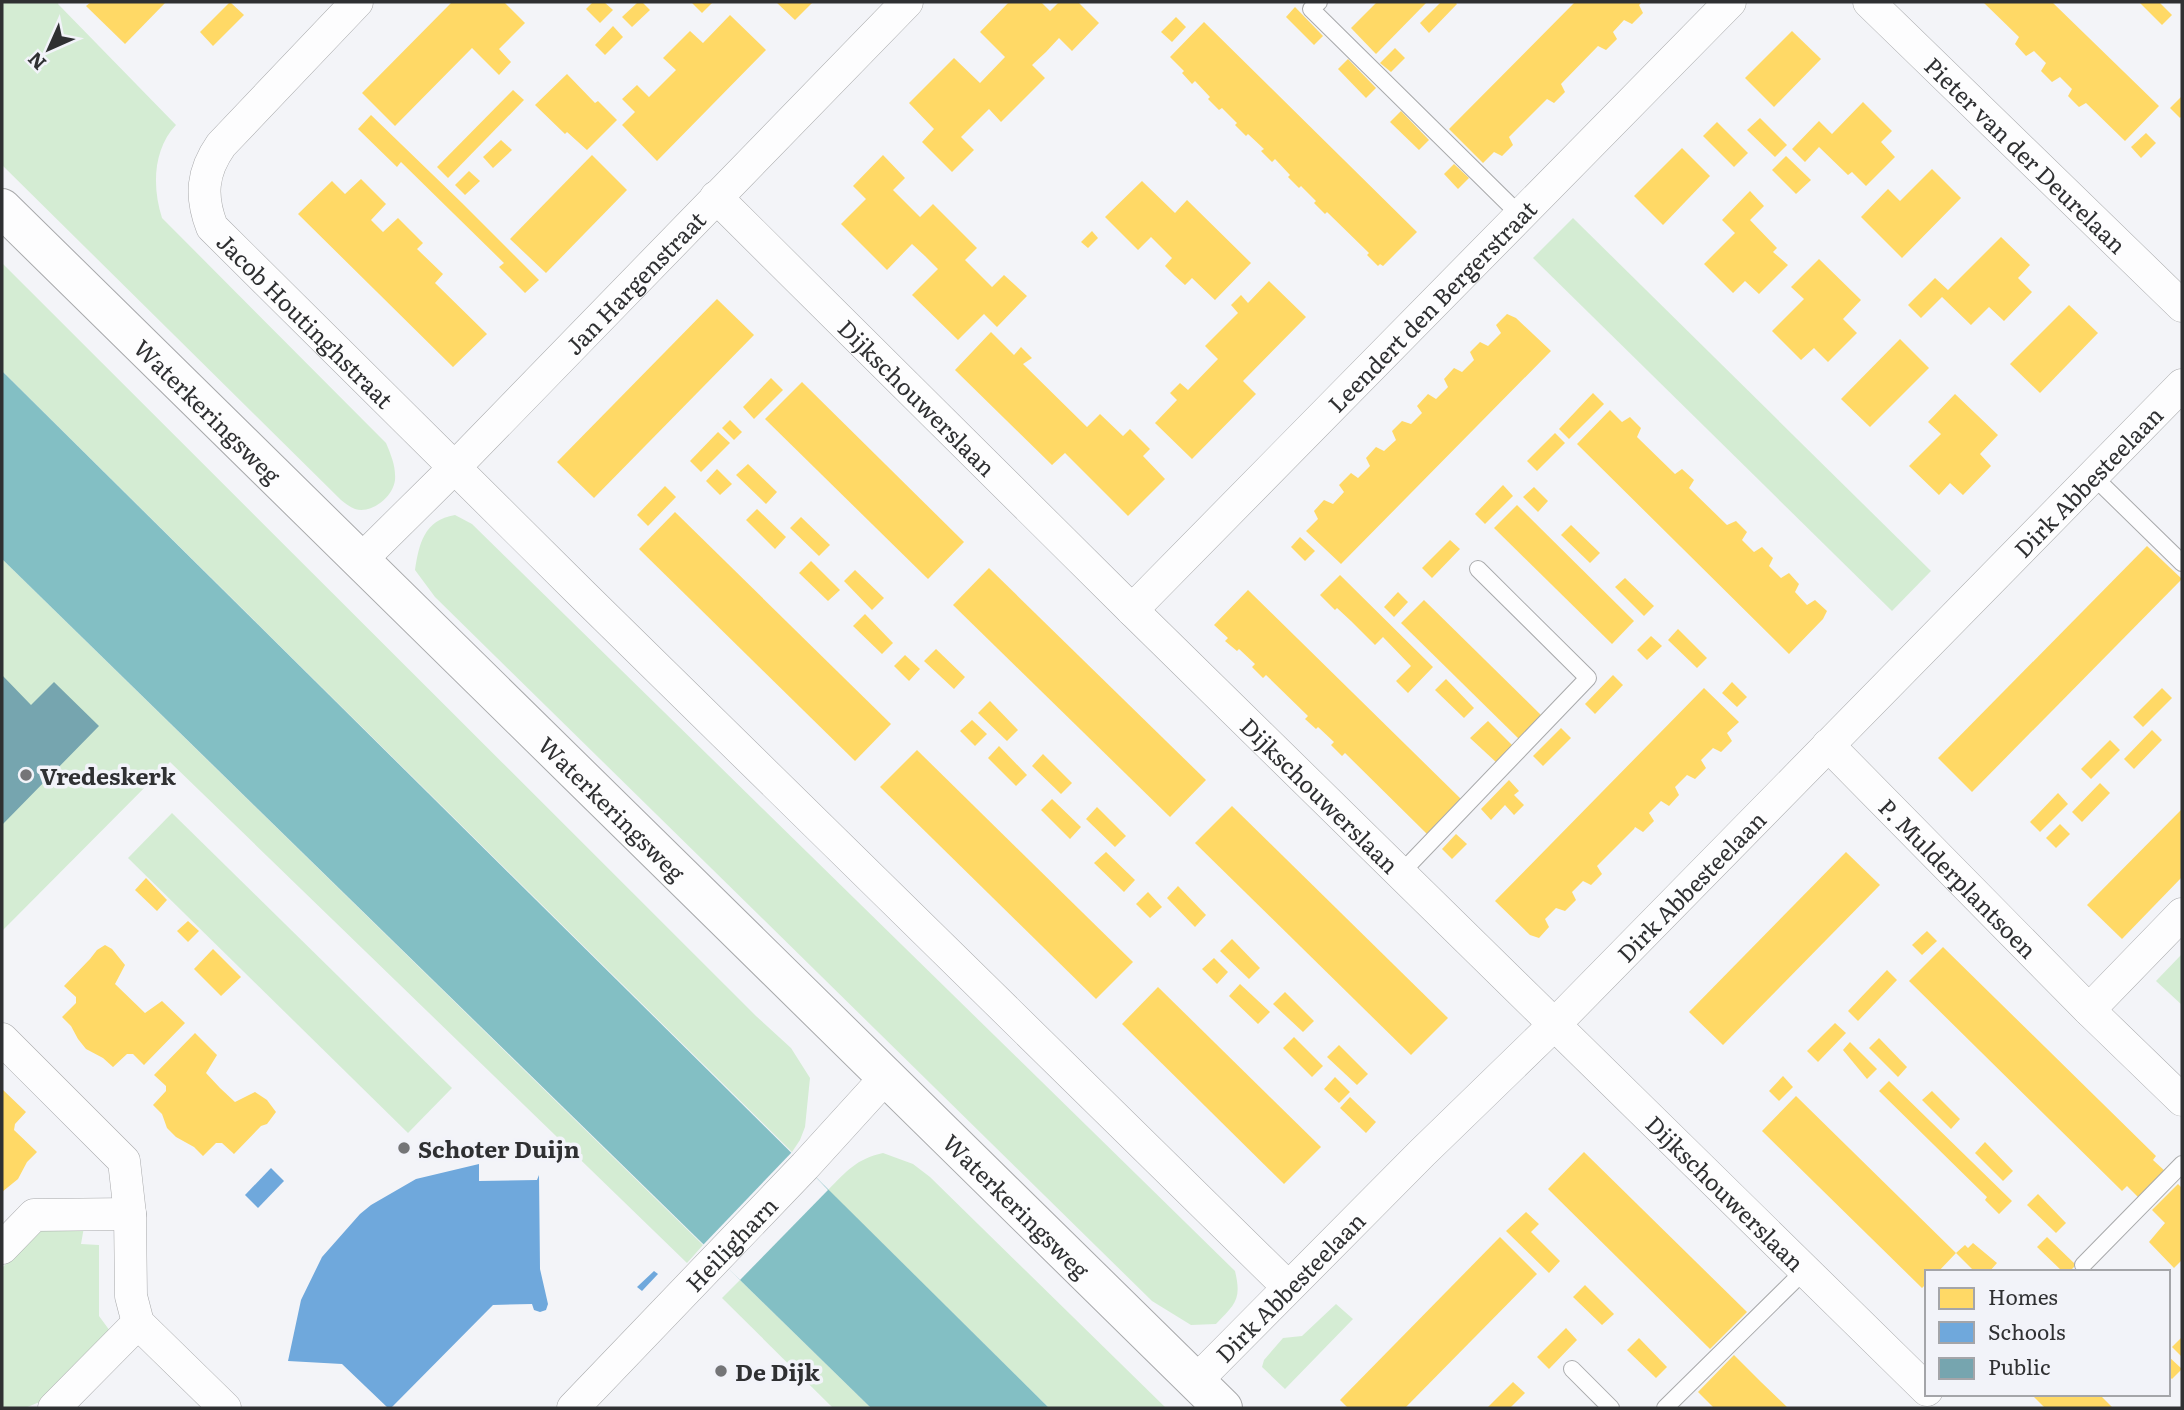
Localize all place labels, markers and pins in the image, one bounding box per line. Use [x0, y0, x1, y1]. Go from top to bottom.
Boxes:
place label: Vredeskerk [40, 758, 176, 792]
marker: Vredeskerk [18, 767, 34, 783]
place label: Schoter Duijn [418, 1131, 580, 1165]
marker: Schoter Duijn [396, 1140, 412, 1156]
place label: De Dijk [735, 1354, 820, 1388]
marker: De Dijk [713, 1363, 729, 1379]

